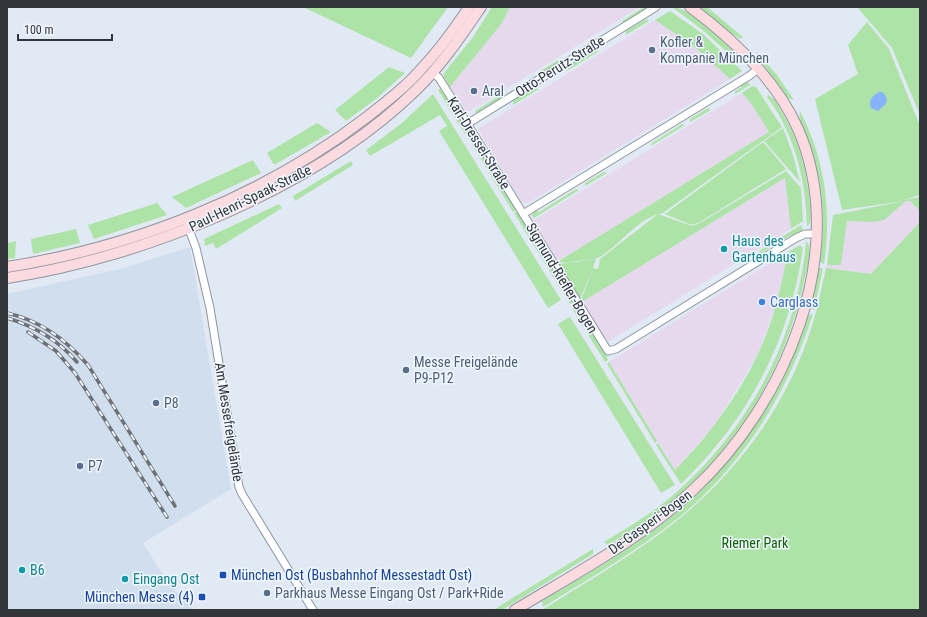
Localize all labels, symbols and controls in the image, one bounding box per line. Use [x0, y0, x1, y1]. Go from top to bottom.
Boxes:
scale bar [18, 16, 112, 42]
text: 100 m [24, 23, 54, 37]
street label: Otto-Perutz-Straße [512, 32, 608, 100]
place label: Kofler & Kompanie München [660, 34, 769, 66]
marker: Kofler & Kompanie München [647, 45, 657, 55]
place label: Aral [482, 83, 504, 99]
marker: Aral [469, 86, 479, 96]
street label: Karl-Dressel-Straße [444, 94, 514, 193]
street label: Paul-Henri-Spaak-Straße [186, 161, 314, 235]
street label: Sigmund-Riefler-Bogen [523, 220, 601, 336]
place label: Haus des Gartenbaus [732, 233, 796, 265]
marker: Haus des Gartenbaus [719, 244, 729, 254]
place label: Carglass [770, 294, 818, 310]
marker: Carglass [757, 297, 767, 307]
place label: Messe Freigelände P9-P12 [414, 354, 518, 386]
street label: Am Messefreigelände [212, 361, 246, 483]
marker: Messe Freigelände P9-P12 [401, 365, 411, 375]
place label: P8 [164, 395, 179, 411]
marker: P8 [151, 398, 161, 408]
place label: P7 [88, 458, 103, 474]
marker: P7 [75, 461, 85, 471]
street label: De-Gasperi-Bogen [605, 487, 695, 557]
park label: Riemer Park [722, 535, 789, 551]
place label: B6 [30, 562, 45, 578]
marker: B6 [17, 565, 27, 575]
place label: München Ost (Busbahnhof Messestadt Ost) [231, 567, 472, 584]
marker: München Ost (Busbahnhof Messestadt Ost) [218, 570, 228, 580]
place label: Eingang Ost [133, 571, 199, 587]
marker: Eingang Ost [120, 574, 130, 584]
place label: Parkhaus Messe Eingang Ost / Park+Ride [275, 585, 504, 601]
marker: Parkhaus Messe Eingang Ost / Park+Ride [262, 588, 272, 598]
place label: München Messe (4) [85, 589, 194, 606]
marker: München Messe (4) [197, 592, 207, 602]

